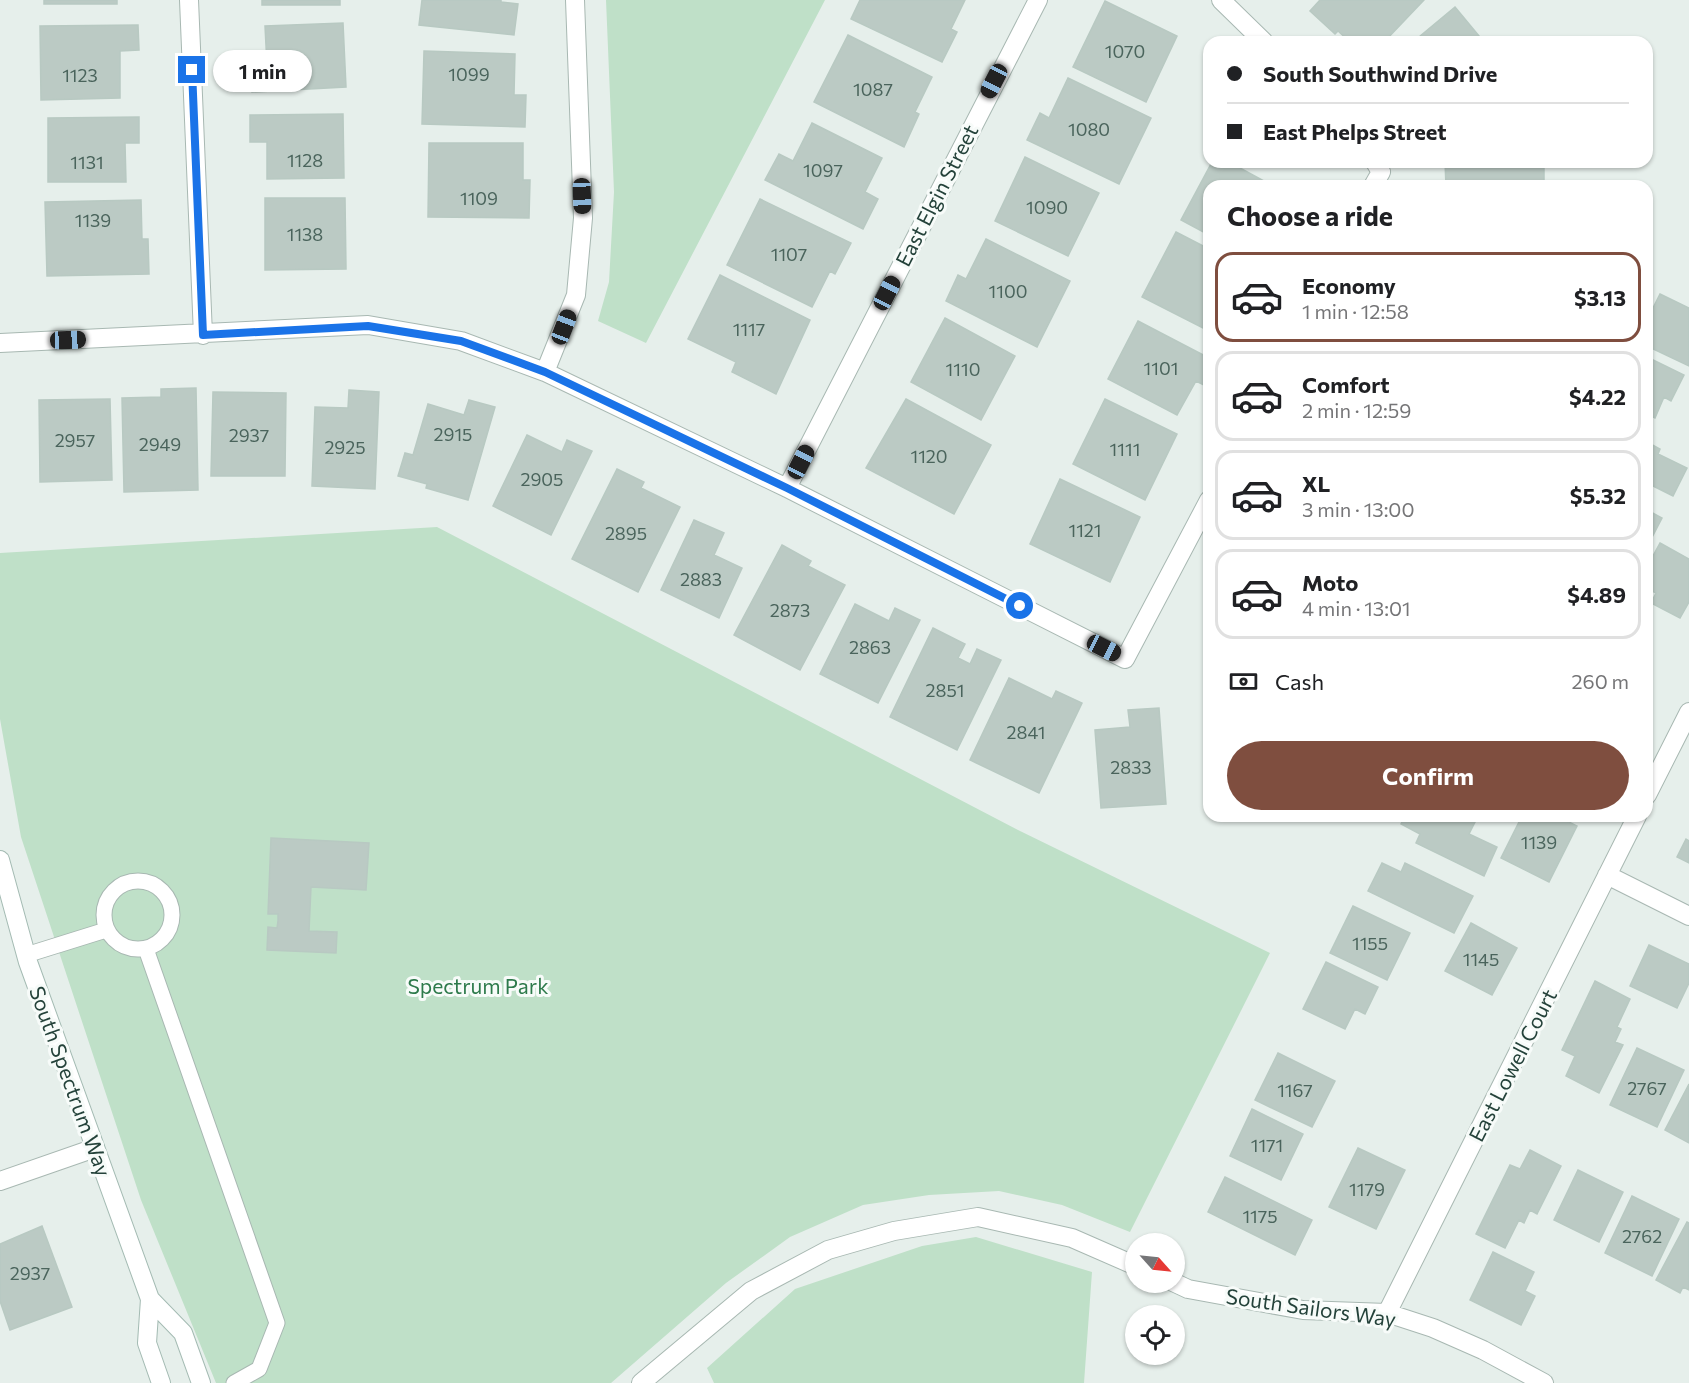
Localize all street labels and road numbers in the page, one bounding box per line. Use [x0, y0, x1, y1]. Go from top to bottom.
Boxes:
street label: East Elgin Street [890, 120, 982, 270]
street label: South Spectrum Way [25, 983, 117, 1180]
street label: East Lowell Court [1463, 985, 1561, 1145]
street label: South Sailors Way [1224, 1283, 1398, 1331]

